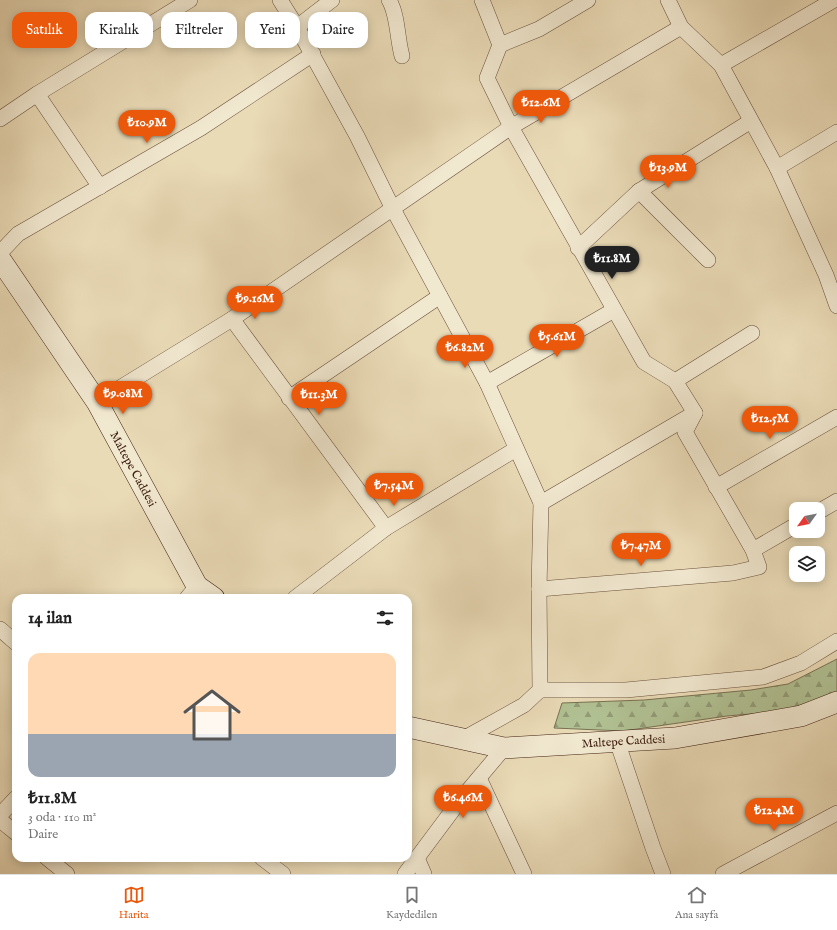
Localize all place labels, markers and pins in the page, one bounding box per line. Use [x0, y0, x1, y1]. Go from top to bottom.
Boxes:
pin: ₺12.6M [508, 90, 574, 124]
pin: ₺10.9M [114, 110, 180, 144]
pin: ₺13.9M [635, 155, 701, 189]
pin: ₺11.8M [579, 246, 645, 280]
pin: ₺9.16M [222, 286, 288, 320]
pin: ₺5.61M [524, 324, 590, 358]
pin: ₺6.82M [432, 335, 498, 369]
pin: ₺9.08M [90, 381, 156, 415]
pin: ₺11.3M [286, 382, 352, 416]
pin: ₺12.5M [737, 406, 803, 440]
pin: ₺7.54M [361, 473, 427, 507]
pin: ₺7.47M [608, 533, 674, 567]
pin: ₺6.46M [430, 785, 496, 819]
pin: ₺12.4M [741, 798, 807, 832]

